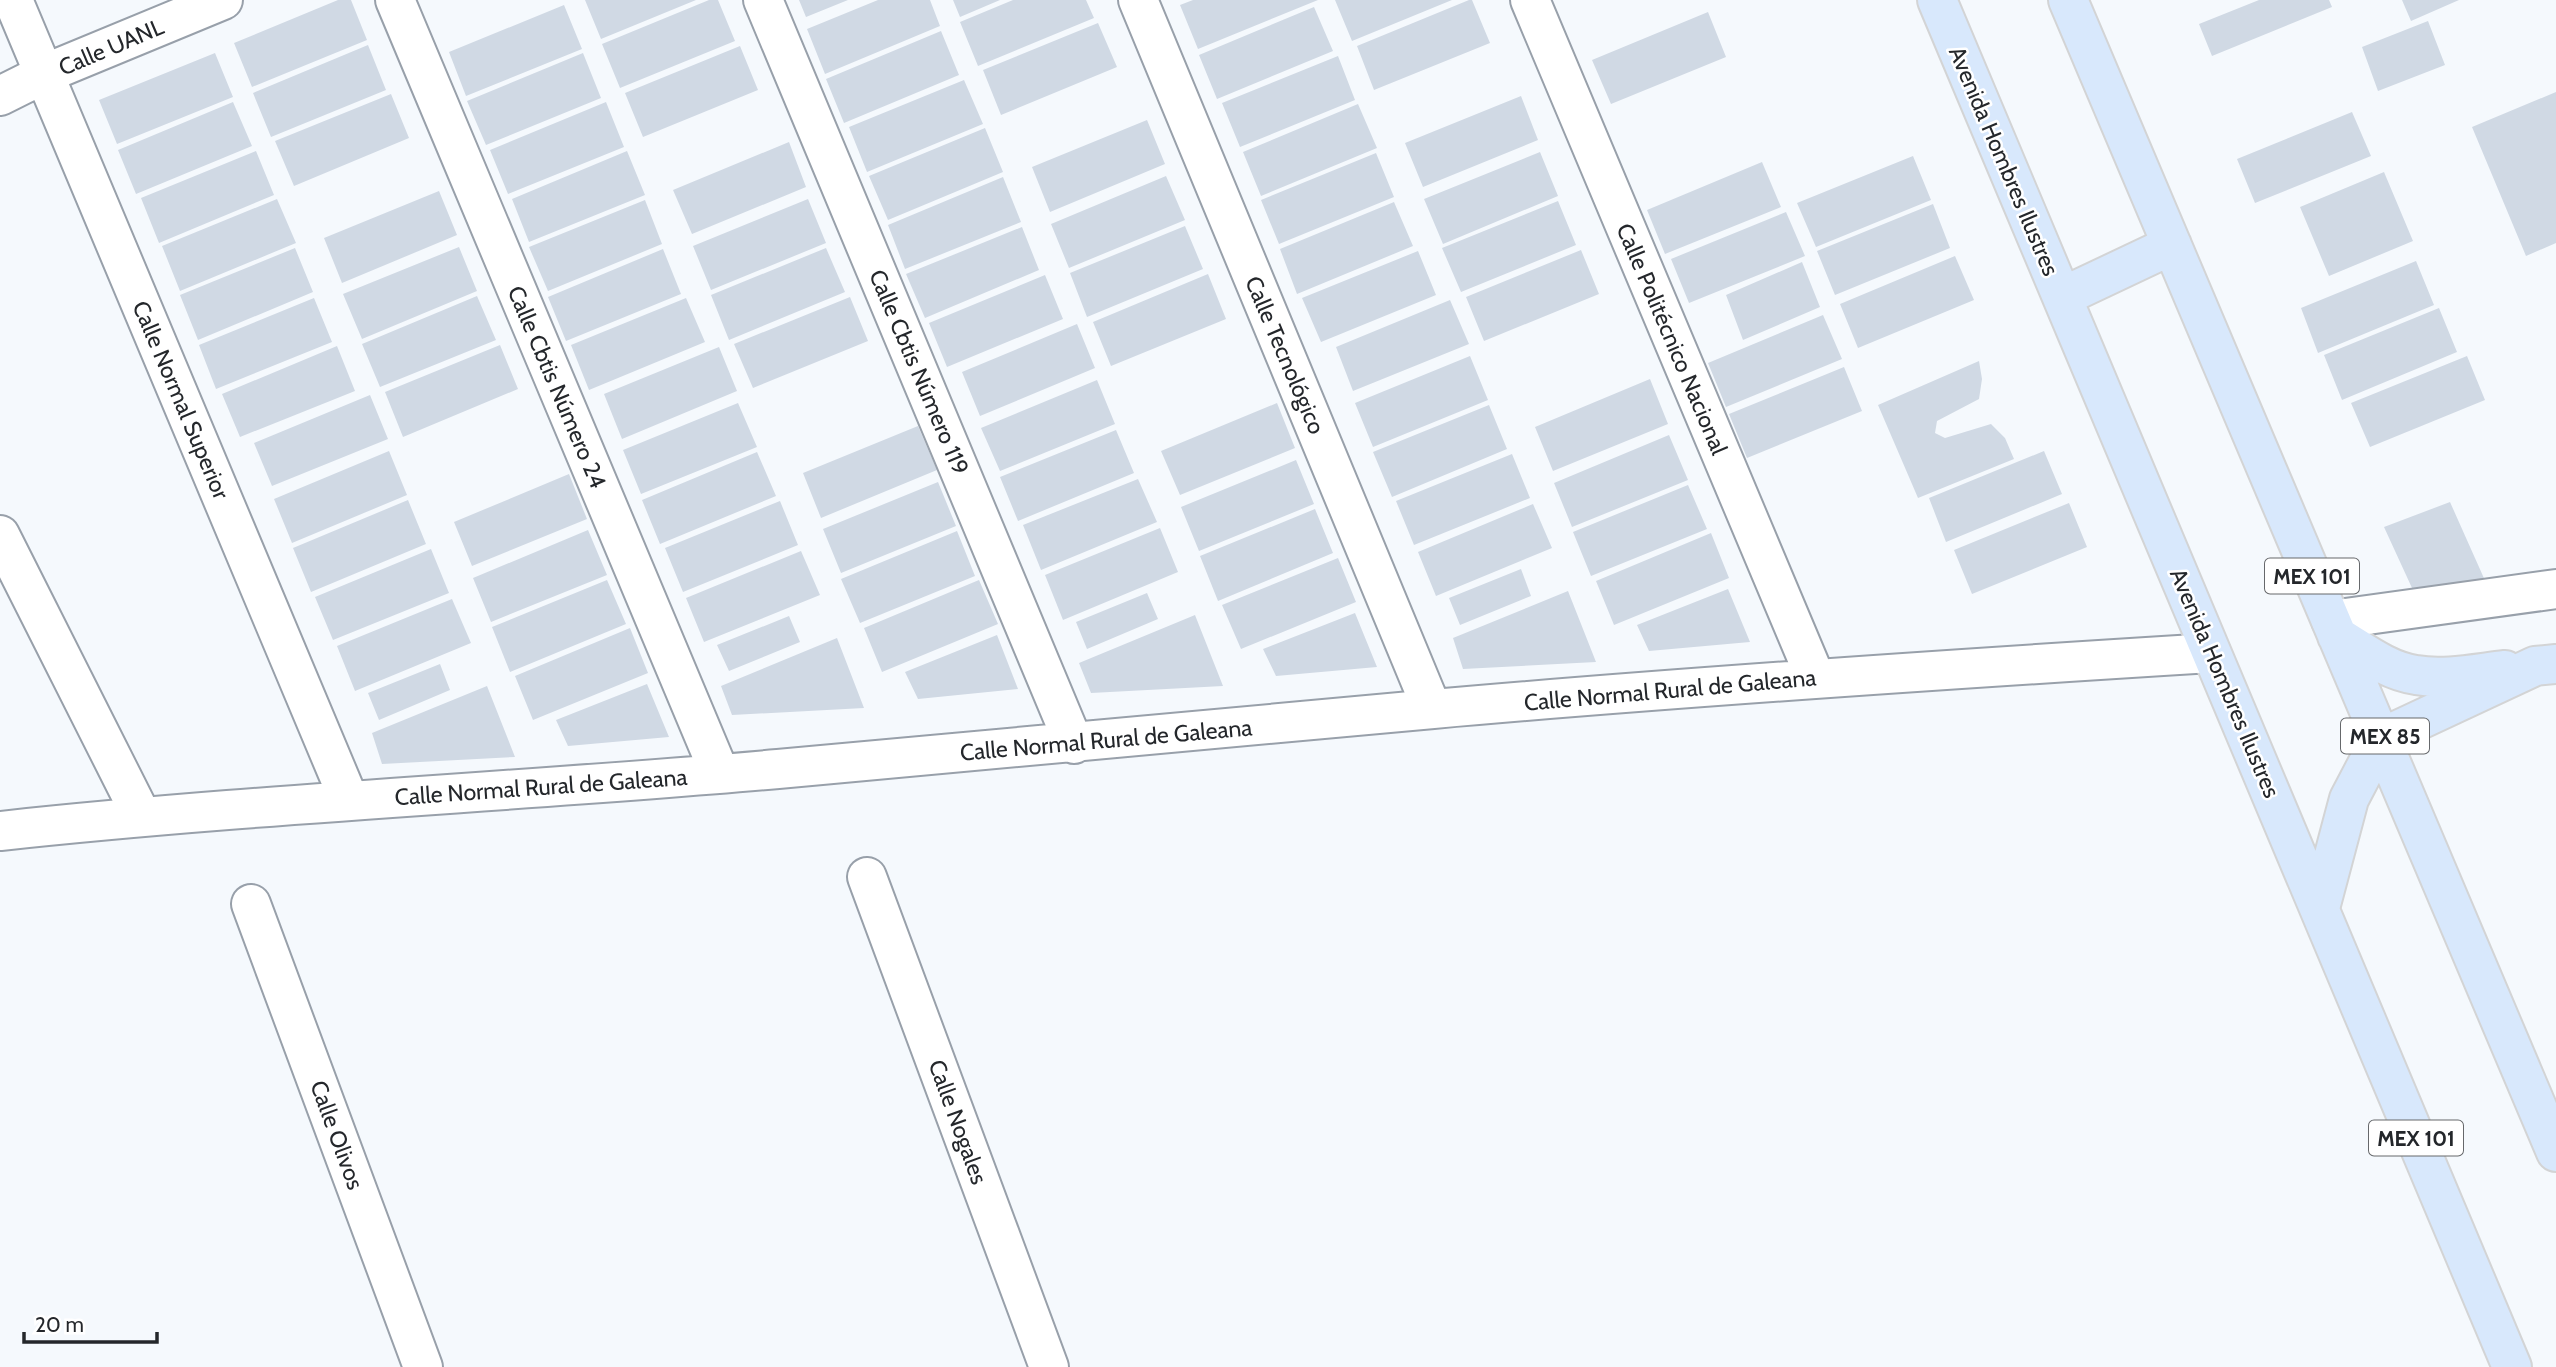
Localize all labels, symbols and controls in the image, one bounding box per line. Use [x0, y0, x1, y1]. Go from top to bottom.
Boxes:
street label: Calle UANL [54, 12, 168, 82]
street label: Avenida Hombres Ilustres [1943, 42, 2065, 280]
street label: Calle Politécnico Nacional [1611, 219, 1734, 459]
street label: Calle Cbtis Número 119 [863, 265, 975, 479]
street label: Calle Tecnológico [1239, 272, 1331, 438]
street label: Calle Cbtis Número 24 [502, 282, 612, 492]
street label: Calle Normal Superior [127, 297, 236, 504]
road number: MEX 101 [2265, 558, 2359, 594]
street label: Avenida Hombres Ilustres [2164, 564, 2286, 802]
street label: Calle Normal Rural de Galeana [1523, 663, 1817, 717]
street label: Calle Normal Rural de Galeana [959, 713, 1253, 767]
road number: MEX 85 [2341, 718, 2429, 754]
street label: Calle Normal Rural de Galeana [394, 763, 688, 811]
street label: Calle Nogales [923, 1056, 993, 1188]
street label: Calle Olivos [304, 1077, 370, 1193]
road number: MEX 101 [2369, 1120, 2463, 1156]
scale bar [24, 1300, 158, 1344]
text: 20 m [35, 1312, 84, 1337]

